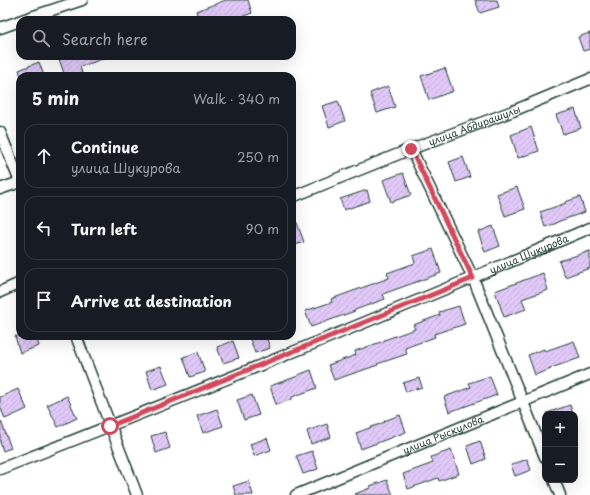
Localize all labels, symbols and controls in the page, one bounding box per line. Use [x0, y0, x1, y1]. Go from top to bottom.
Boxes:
search box [16, 16, 296, 60]
icon: search [30, 27, 52, 49]
text: Search here [62, 27, 148, 50]
text: 5 min [32, 85, 79, 111]
text: Walk · 340 m [193, 89, 280, 108]
street label: улица Абдирашулы [426, 101, 523, 149]
text: Continue [71, 135, 139, 158]
route end [402, 140, 420, 158]
icon: ahead [33, 145, 55, 167]
text: 250 m [237, 147, 279, 166]
text: улица Шукурова [71, 158, 181, 177]
icon: left [33, 217, 55, 239]
text: Turn left [71, 217, 137, 240]
text: 90 m [246, 219, 279, 238]
street label: улица Шукурова [487, 230, 571, 277]
icon: arrive [33, 289, 55, 311]
text: Arrive at destination [71, 289, 232, 312]
street label: улица Рыскулова [400, 410, 486, 457]
map controls [542, 411, 578, 483]
button: + [542, 411, 578, 447]
route start [101, 417, 119, 435]
button: − [542, 447, 578, 483]

